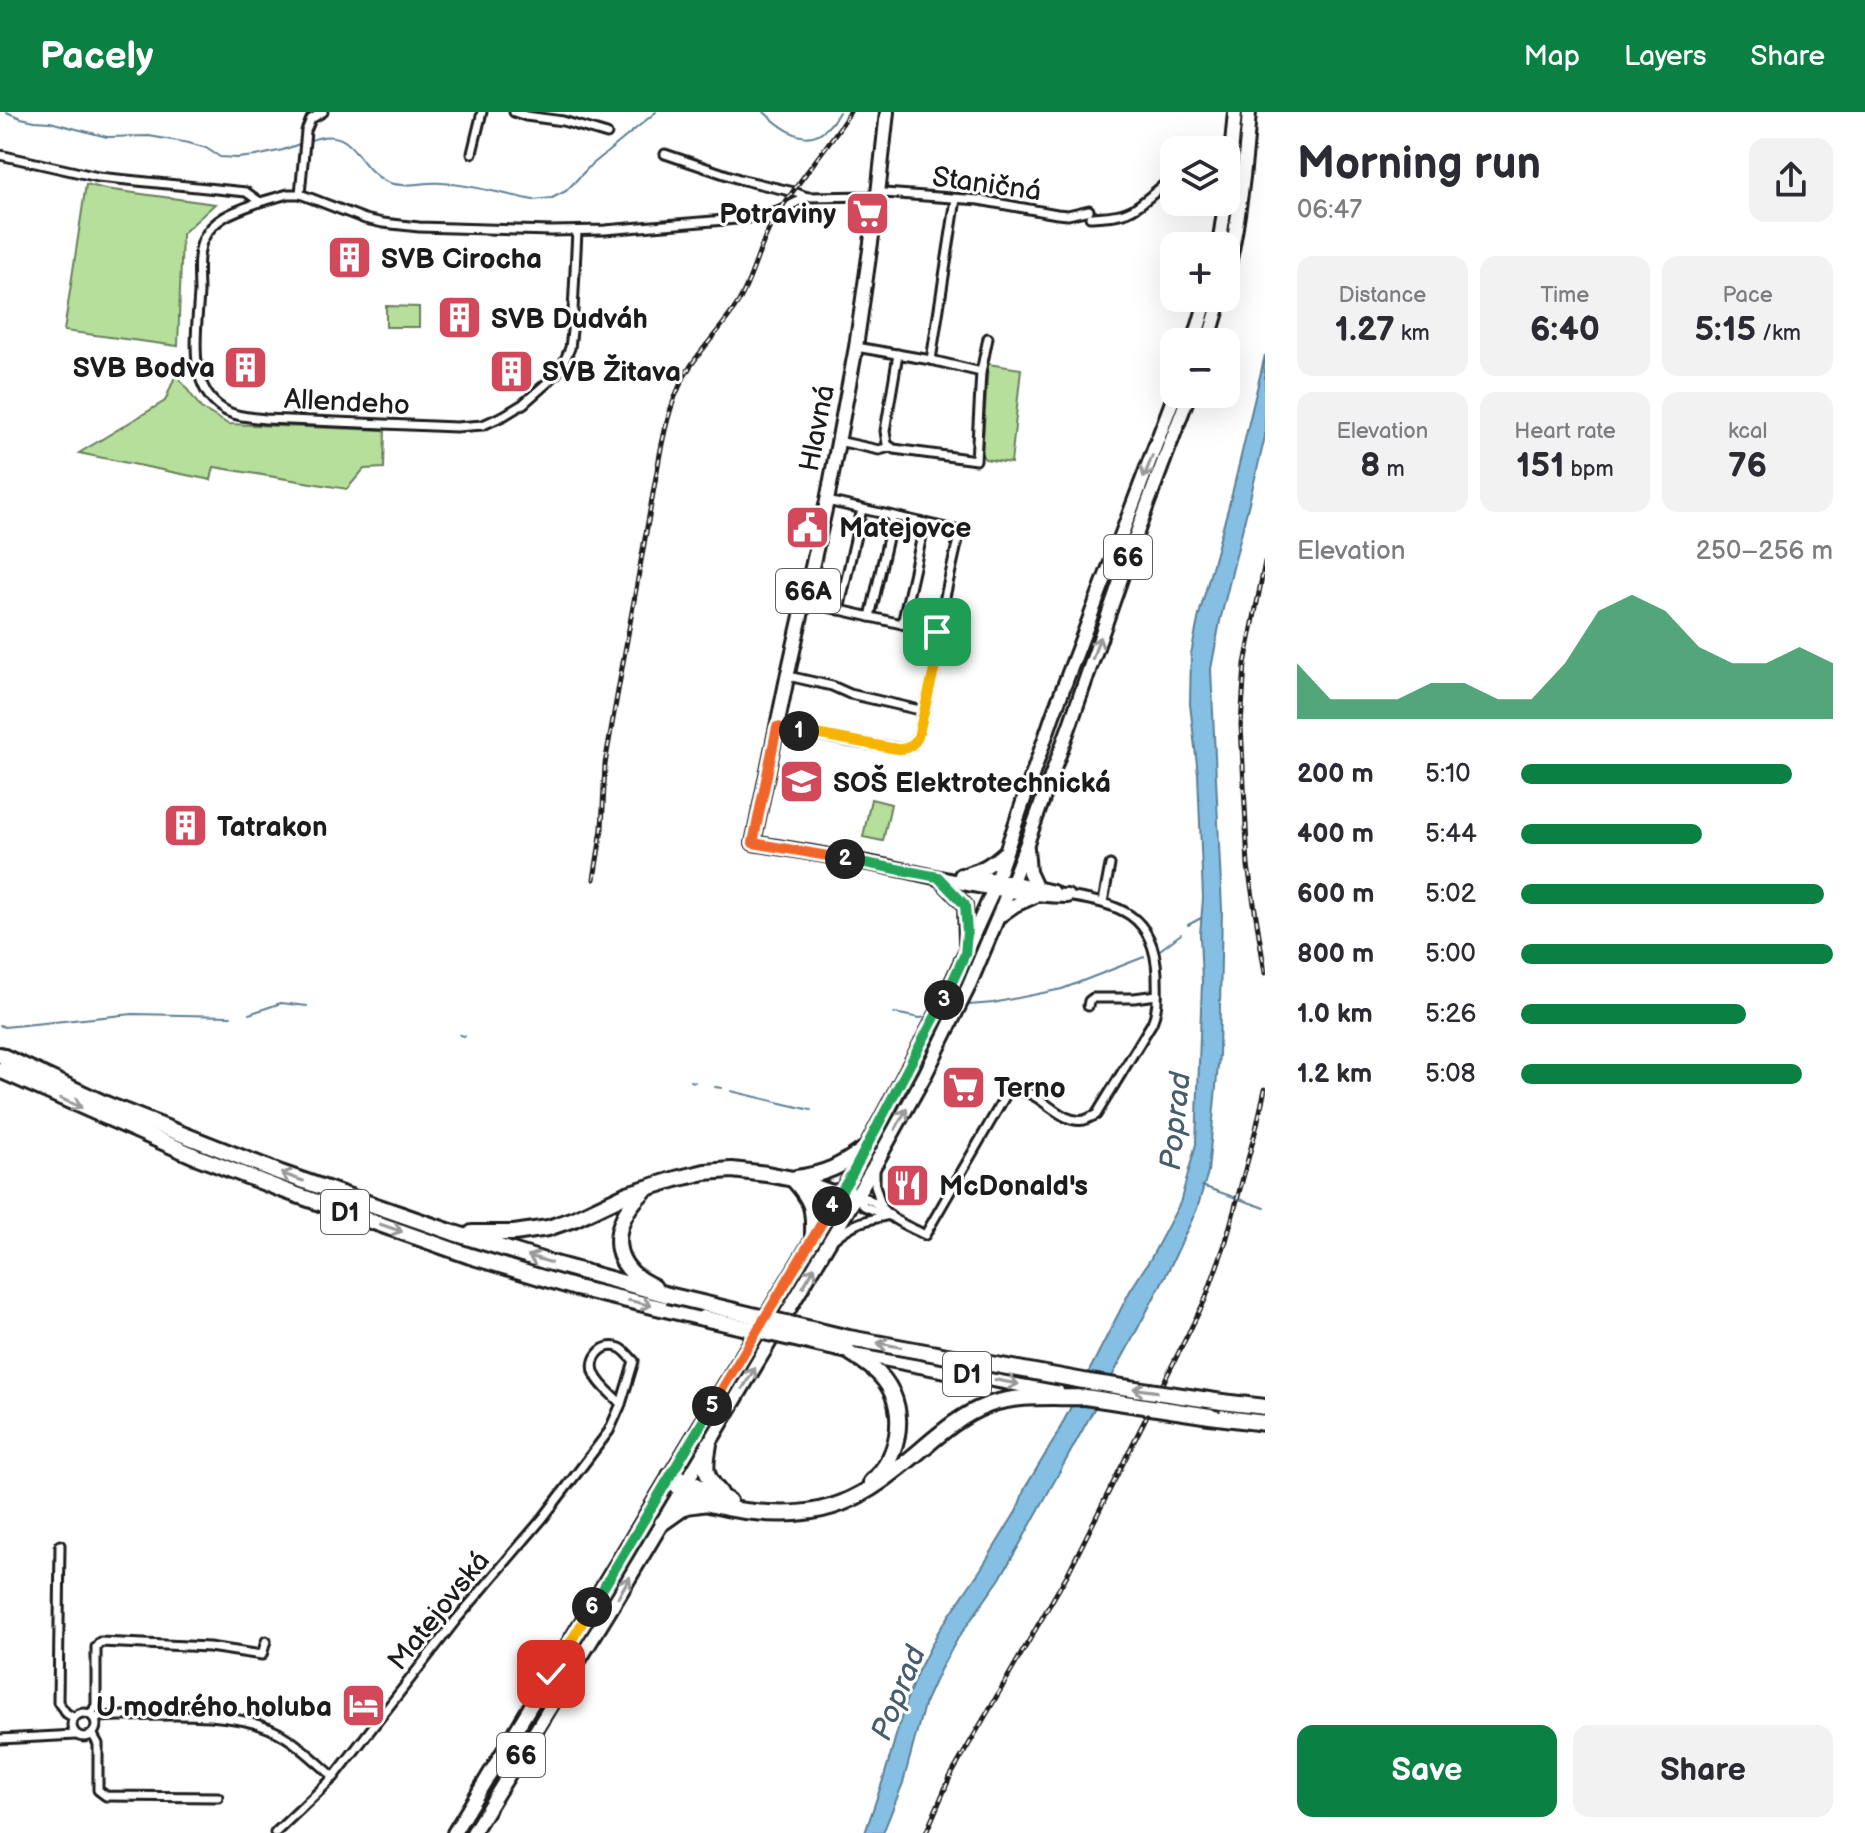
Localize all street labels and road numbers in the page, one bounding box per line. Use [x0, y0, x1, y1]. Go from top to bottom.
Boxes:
street label: Staničná [930, 161, 1043, 208]
street label: Hlavná [793, 382, 842, 474]
street label: Allendeho [283, 383, 411, 422]
road number: 66 [1104, 535, 1152, 579]
road number: 66A [776, 569, 840, 613]
road number: D1 [321, 1190, 369, 1234]
road number: D1 [943, 1352, 991, 1396]
street label: Matejovská [381, 1545, 497, 1677]
road number: 66 [497, 1733, 545, 1777]

